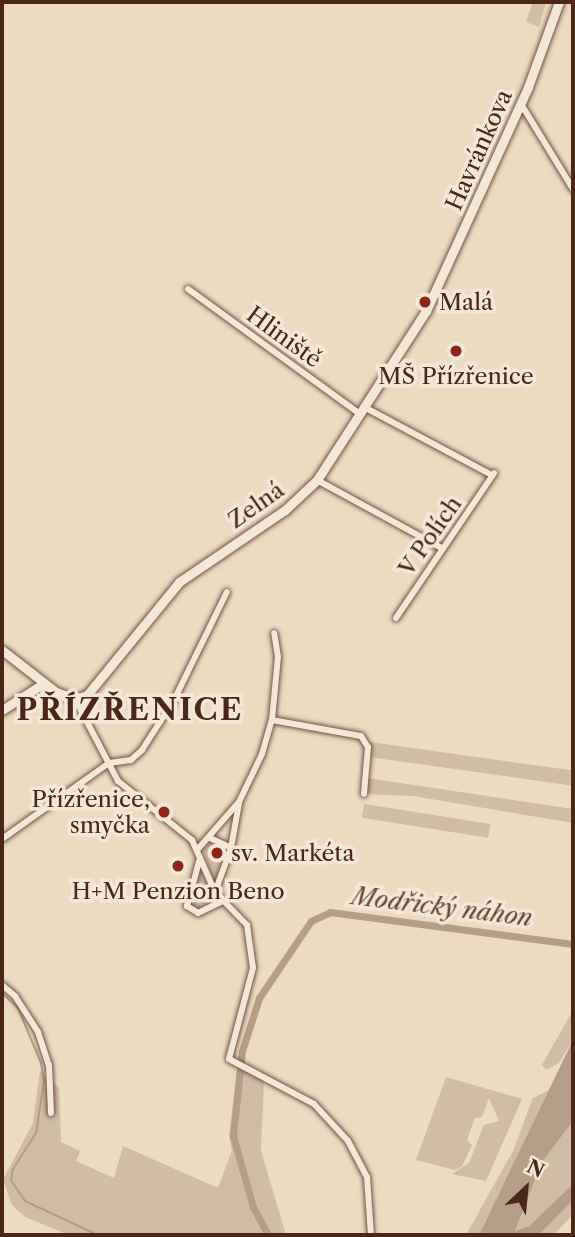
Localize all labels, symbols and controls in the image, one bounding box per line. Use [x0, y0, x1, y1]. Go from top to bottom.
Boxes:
street label: Havránkova [440, 85, 518, 215]
place label: Malá [439, 288, 493, 316]
marker: Malá [417, 294, 433, 310]
street label: Hliniště [241, 301, 327, 373]
marker: MŠ Přízřenice [448, 343, 464, 359]
place label: MŠ Přízřenice [378, 362, 534, 390]
street label: Zelná [223, 476, 289, 534]
street label: V Polích [392, 491, 468, 581]
district label: PŘÍZŘENICE [18, 692, 242, 728]
place label: Přízřenice, smyčka [32, 785, 150, 839]
marker: Přízřenice, smyčka [156, 804, 172, 820]
place label: sv. Markéta [231, 839, 355, 867]
marker: sv. Markéta [209, 845, 225, 861]
marker: H+M Penzion Beno [170, 858, 186, 874]
place label: H+M Penzion Beno [71, 877, 285, 905]
water label: Modřický náhon [350, 882, 534, 932]
north arrow [491, 1153, 561, 1223]
text: N [523, 1155, 548, 1183]

